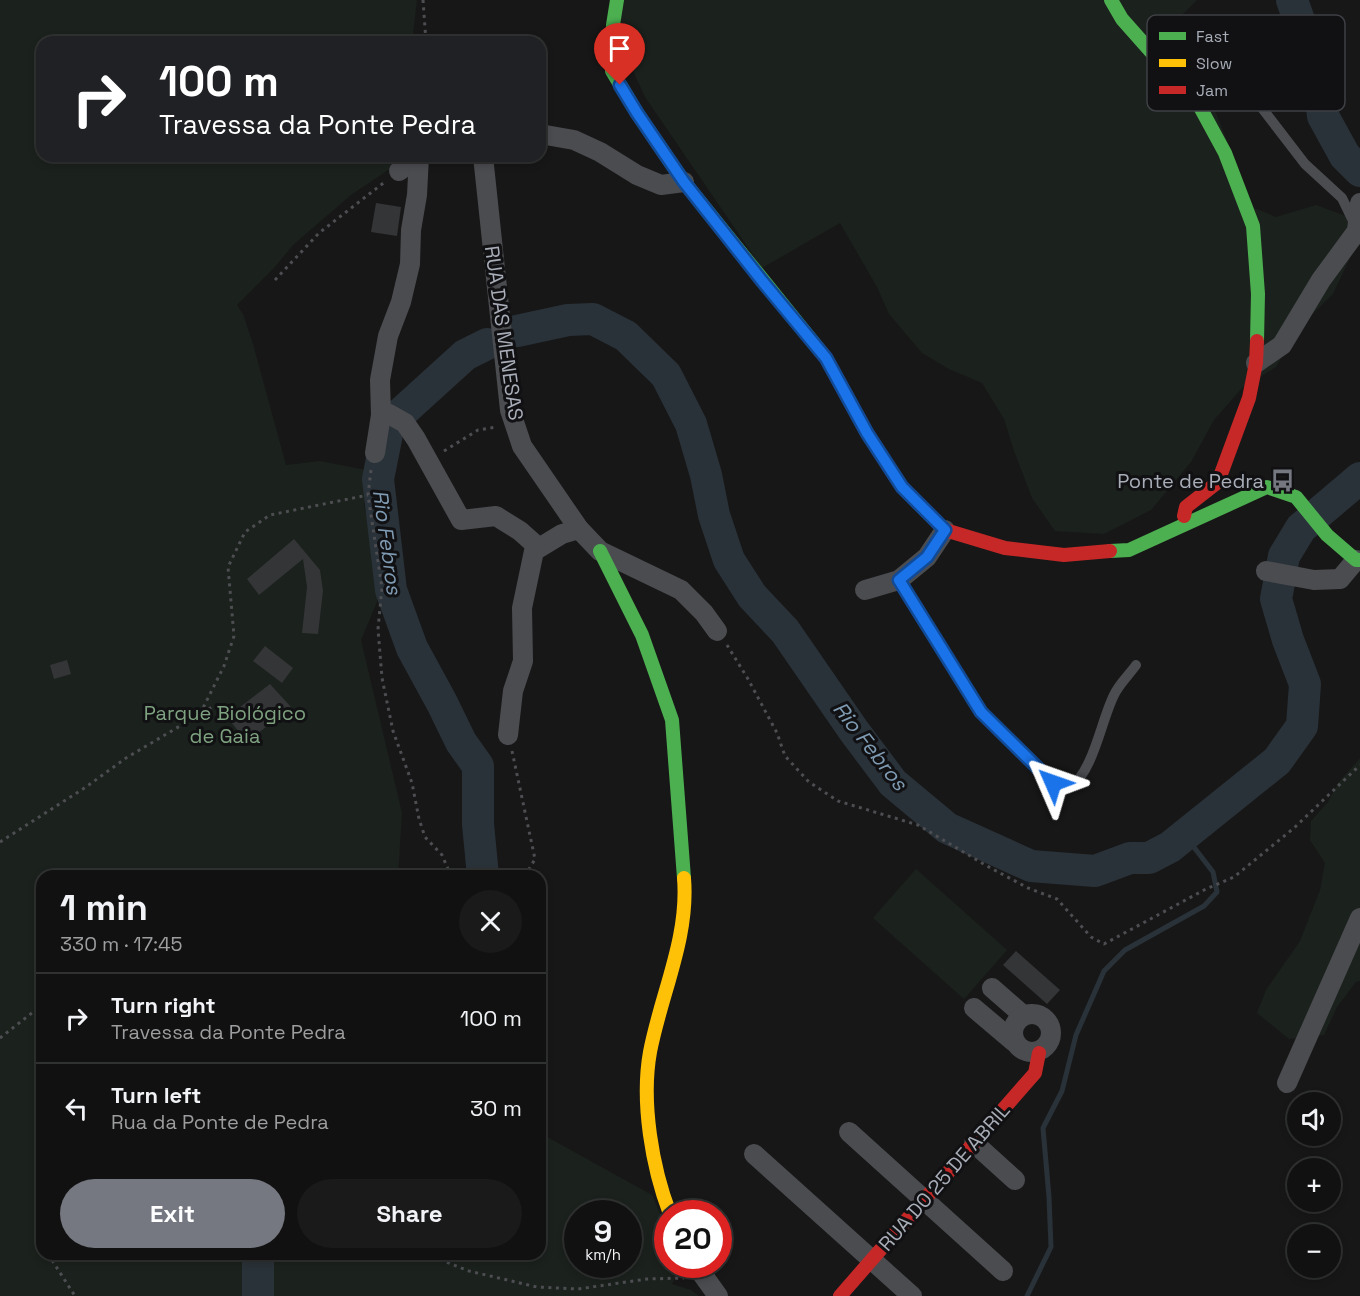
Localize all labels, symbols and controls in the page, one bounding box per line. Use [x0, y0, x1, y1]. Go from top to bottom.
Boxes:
legend [1147, 15, 1345, 111]
pin [594, 23, 645, 85]
text: Fast [1196, 26, 1229, 47]
icon: arrive [603, 32, 636, 65]
text: Slow [1196, 53, 1232, 74]
text: 100 m [159, 55, 279, 108]
icon: right [60, 60, 138, 138]
text: Jam [1196, 80, 1228, 101]
text: Travessa da Ponte Pedra [159, 107, 476, 142]
street label: RUA DAS MENESAS [479, 244, 529, 422]
place label: Ponte de Pedra [1117, 468, 1264, 494]
bus stop icon: Ponte de Pedra [1269, 468, 1295, 494]
water label: Rio Febros [367, 488, 408, 597]
water label: Rio Febros [827, 696, 914, 796]
park label: Parque Biológico de Gaia [144, 700, 306, 749]
position arrow [1021, 751, 1085, 815]
text: 1 min [60, 885, 148, 931]
button: close [459, 890, 522, 953]
text: 330 m · 17:45 [60, 931, 183, 957]
text: Turn right [111, 991, 216, 1019]
icon: right [60, 1002, 93, 1035]
text: 100 m [460, 1004, 522, 1032]
text: Travessa da Ponte Pedra [111, 1019, 346, 1045]
text: Turn left [111, 1081, 201, 1109]
icon: left [60, 1092, 93, 1125]
map controls [1287, 1092, 1341, 1278]
button: sound [1287, 1092, 1341, 1146]
text: 30 m [470, 1094, 522, 1122]
street label: RUA DO 25 DE ABRIL [873, 1098, 1015, 1256]
text: Rua da Ponte de Pedra [111, 1109, 329, 1135]
button: + [1287, 1158, 1341, 1212]
button: Exit [60, 1179, 285, 1248]
button: Share [297, 1179, 522, 1248]
speed limit sign: 20 [654, 1200, 732, 1278]
text: 9 [594, 1212, 612, 1251]
button: − [1287, 1224, 1341, 1278]
text: km/h [585, 1245, 621, 1264]

